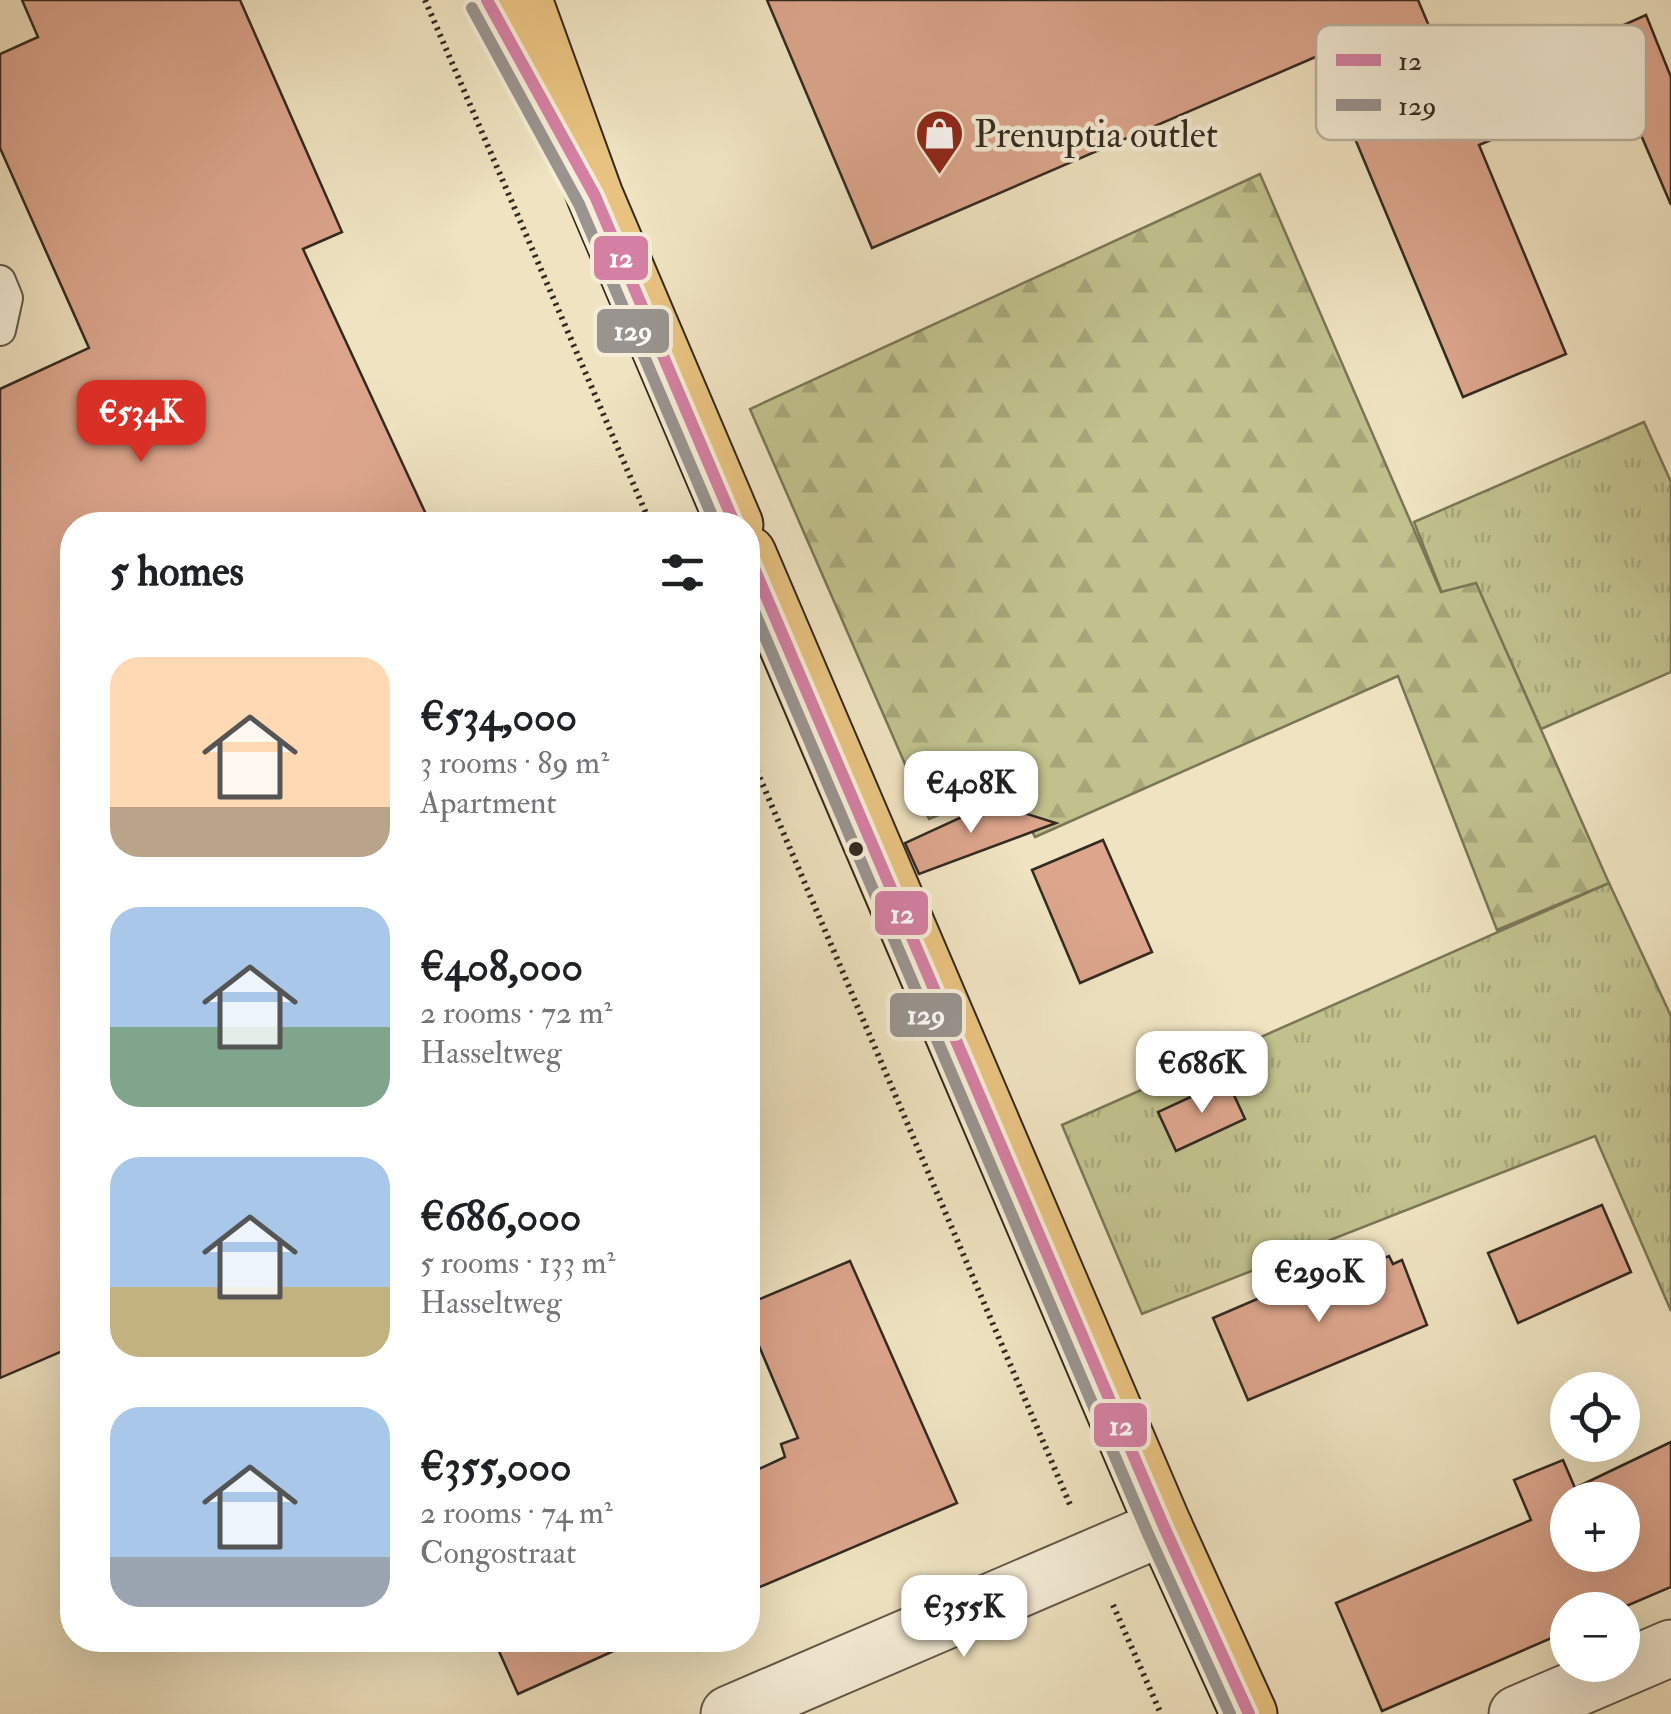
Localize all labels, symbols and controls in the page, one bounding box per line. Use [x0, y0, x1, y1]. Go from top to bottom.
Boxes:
legend [1316, 25, 1646, 140]
text: 12 [1398, 44, 1422, 79]
text: 129 [1398, 89, 1437, 124]
shop icon: Prenuptia outlet [913, 108, 965, 176]
place label: Prenuptia outlet [974, 111, 1218, 159]
line badge: 12 [592, 234, 650, 282]
text: 12 [609, 241, 633, 276]
line badge: 129 [595, 307, 671, 355]
text: 129 [614, 314, 652, 349]
pin: €534K [71, 380, 211, 465]
text: €534K [99, 392, 183, 432]
icon: filters [655, 545, 710, 600]
text: 5 homes [110, 546, 244, 598]
text: €534,000 [420, 691, 577, 743]
icon: home [190, 697, 310, 817]
text: 3 rooms · 89 m² [420, 743, 609, 783]
pin: €408K [901, 751, 1041, 836]
text: €408K [926, 763, 1016, 803]
text: Apartment [420, 783, 557, 823]
unlabelled marker [846, 839, 866, 859]
line badge: 12 [873, 889, 930, 937]
text: 12 [890, 897, 914, 932]
text: €408,000 [420, 941, 583, 993]
icon: home [190, 947, 310, 1067]
line badge: 129 [888, 991, 964, 1039]
text: 2 rooms · 72 m² [420, 993, 613, 1033]
text: 129 [907, 998, 945, 1033]
pin: €686K [1132, 1031, 1272, 1116]
text: Hasseltweg [420, 1033, 562, 1073]
text: €686K [1158, 1043, 1246, 1083]
text: €686,000 [420, 1191, 581, 1243]
icon: home [190, 1197, 310, 1317]
pin: €290K [1249, 1240, 1389, 1325]
text: 5 rooms · 133 m² [420, 1243, 616, 1283]
text: €290K [1274, 1252, 1364, 1292]
text: Hasseltweg [420, 1283, 562, 1323]
map controls [1550, 1372, 1640, 1682]
button: locate [1550, 1372, 1640, 1462]
line badge: 12 [1092, 1401, 1149, 1449]
text: 12 [1109, 1409, 1133, 1444]
text: €355,000 [420, 1441, 572, 1493]
icon: home [190, 1447, 310, 1567]
button: + [1550, 1482, 1640, 1572]
text: 2 rooms · 74 m² [420, 1493, 613, 1533]
text: Congostraat [420, 1533, 576, 1573]
pin: €355K [894, 1575, 1034, 1660]
text: €355K [923, 1587, 1005, 1627]
button: − [1550, 1592, 1640, 1682]

